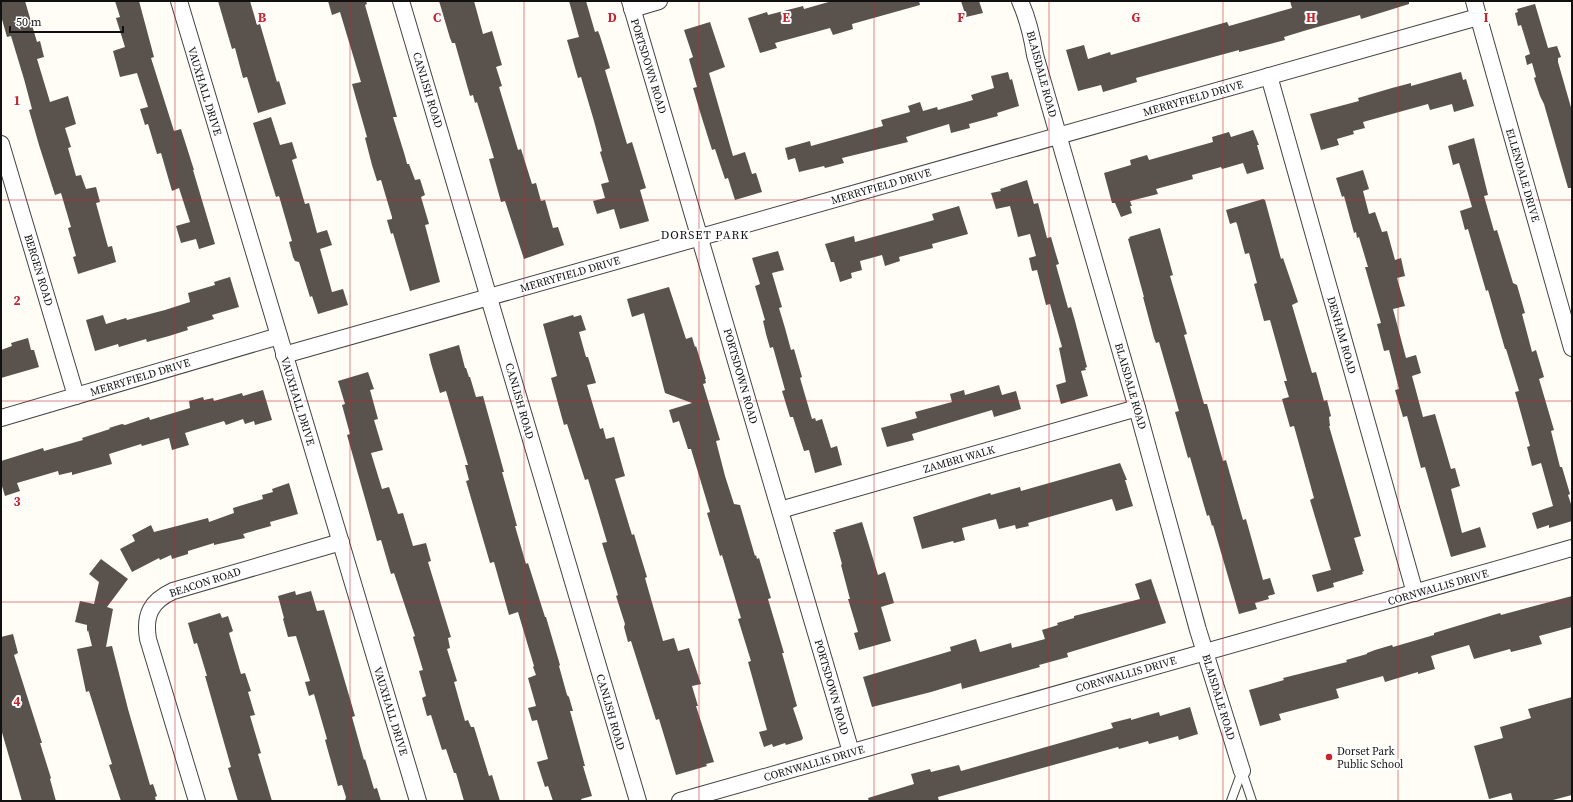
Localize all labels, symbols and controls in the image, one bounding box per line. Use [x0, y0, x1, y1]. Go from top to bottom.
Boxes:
scale bar [10, 8, 123, 34]
text: B [258, 9, 267, 26]
text: C [433, 9, 441, 26]
text: D [607, 9, 617, 26]
text: E [782, 9, 790, 26]
text: F [957, 9, 965, 26]
text: G [1132, 9, 1141, 26]
text: H [1306, 9, 1316, 26]
text: I [1483, 9, 1489, 26]
text: 50 m [16, 14, 42, 30]
street label: PORTSDOWN ROAD [627, 17, 670, 116]
street label: BLAISDALE ROAD [1023, 29, 1060, 119]
street label: VAUXHALL DRIVE [184, 45, 225, 138]
street label: CANLISH ROAD [409, 50, 446, 130]
street label: MERRYFIELD DRIVE [1141, 77, 1245, 120]
text: 1 [13, 92, 21, 109]
street label: ELLENDALE DRIVE [1502, 127, 1543, 224]
street label: MERRYFIELD DRIVE [829, 165, 933, 208]
district label: DORSET PARK [661, 227, 749, 243]
street label: BERGEN ROAD [21, 232, 57, 308]
street label: MERRYFIELD DRIVE [518, 253, 622, 296]
text: 2 [13, 292, 21, 309]
street label: DENHAM ROAD [1323, 295, 1360, 376]
street label: PORTSDOWN ROAD [720, 327, 761, 426]
street label: BLAISDALE ROAD [1111, 341, 1150, 431]
street label: MERRYFIELD DRIVE [88, 355, 192, 400]
street label: VAUXHALL DRIVE [277, 355, 318, 448]
street label: CANLISH ROAD [501, 361, 538, 441]
street label: ZAMBRI WALK [922, 442, 997, 477]
text: 3 [13, 493, 21, 510]
street label: BEACON ROAD [167, 564, 243, 601]
street label: CORNWALLIS DRIVE [1386, 566, 1491, 609]
street label: PORTSDOWN ROAD [811, 638, 852, 737]
street label: BLAISDALE ROAD [1198, 652, 1239, 742]
street label: CORNWALLIS DRIVE [1074, 653, 1179, 696]
street label: VAUXHALL DRIVE [370, 665, 411, 758]
street label: CANLISH ROAD [592, 672, 629, 752]
text: 4 [13, 693, 21, 710]
street label: CORNWALLIS DRIVE [762, 742, 867, 785]
place label: Dorset Park Public School [1337, 744, 1403, 772]
marker: Dorset Park Public School [1324, 752, 1334, 762]

